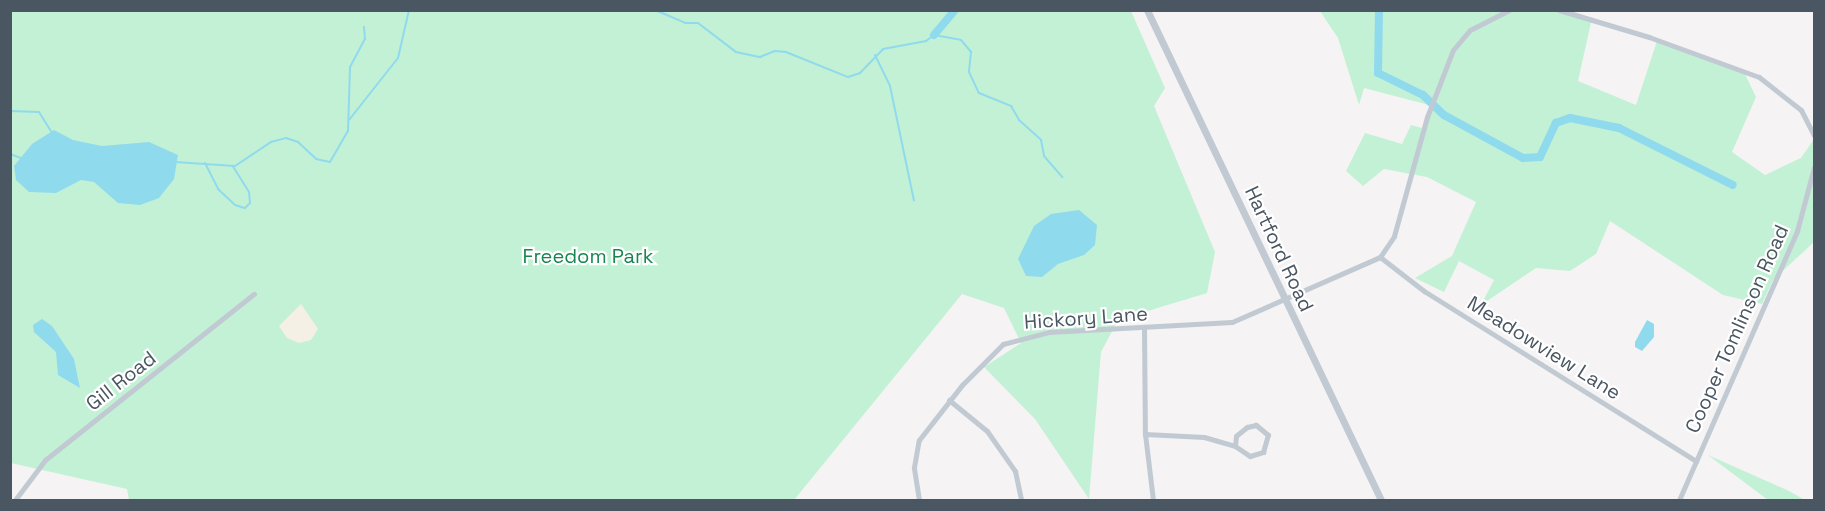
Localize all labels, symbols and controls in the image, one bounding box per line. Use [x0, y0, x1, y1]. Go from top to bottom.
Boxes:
street label: Hartford Road [1239, 182, 1319, 316]
street label: Cooper Tomlinson Road [1680, 221, 1794, 437]
park label: Freedom Park [523, 244, 653, 268]
street label: Meadowview Lane [1463, 291, 1625, 405]
street label: Hickory Lane [1023, 302, 1149, 334]
street label: Gill Road [81, 346, 161, 416]

